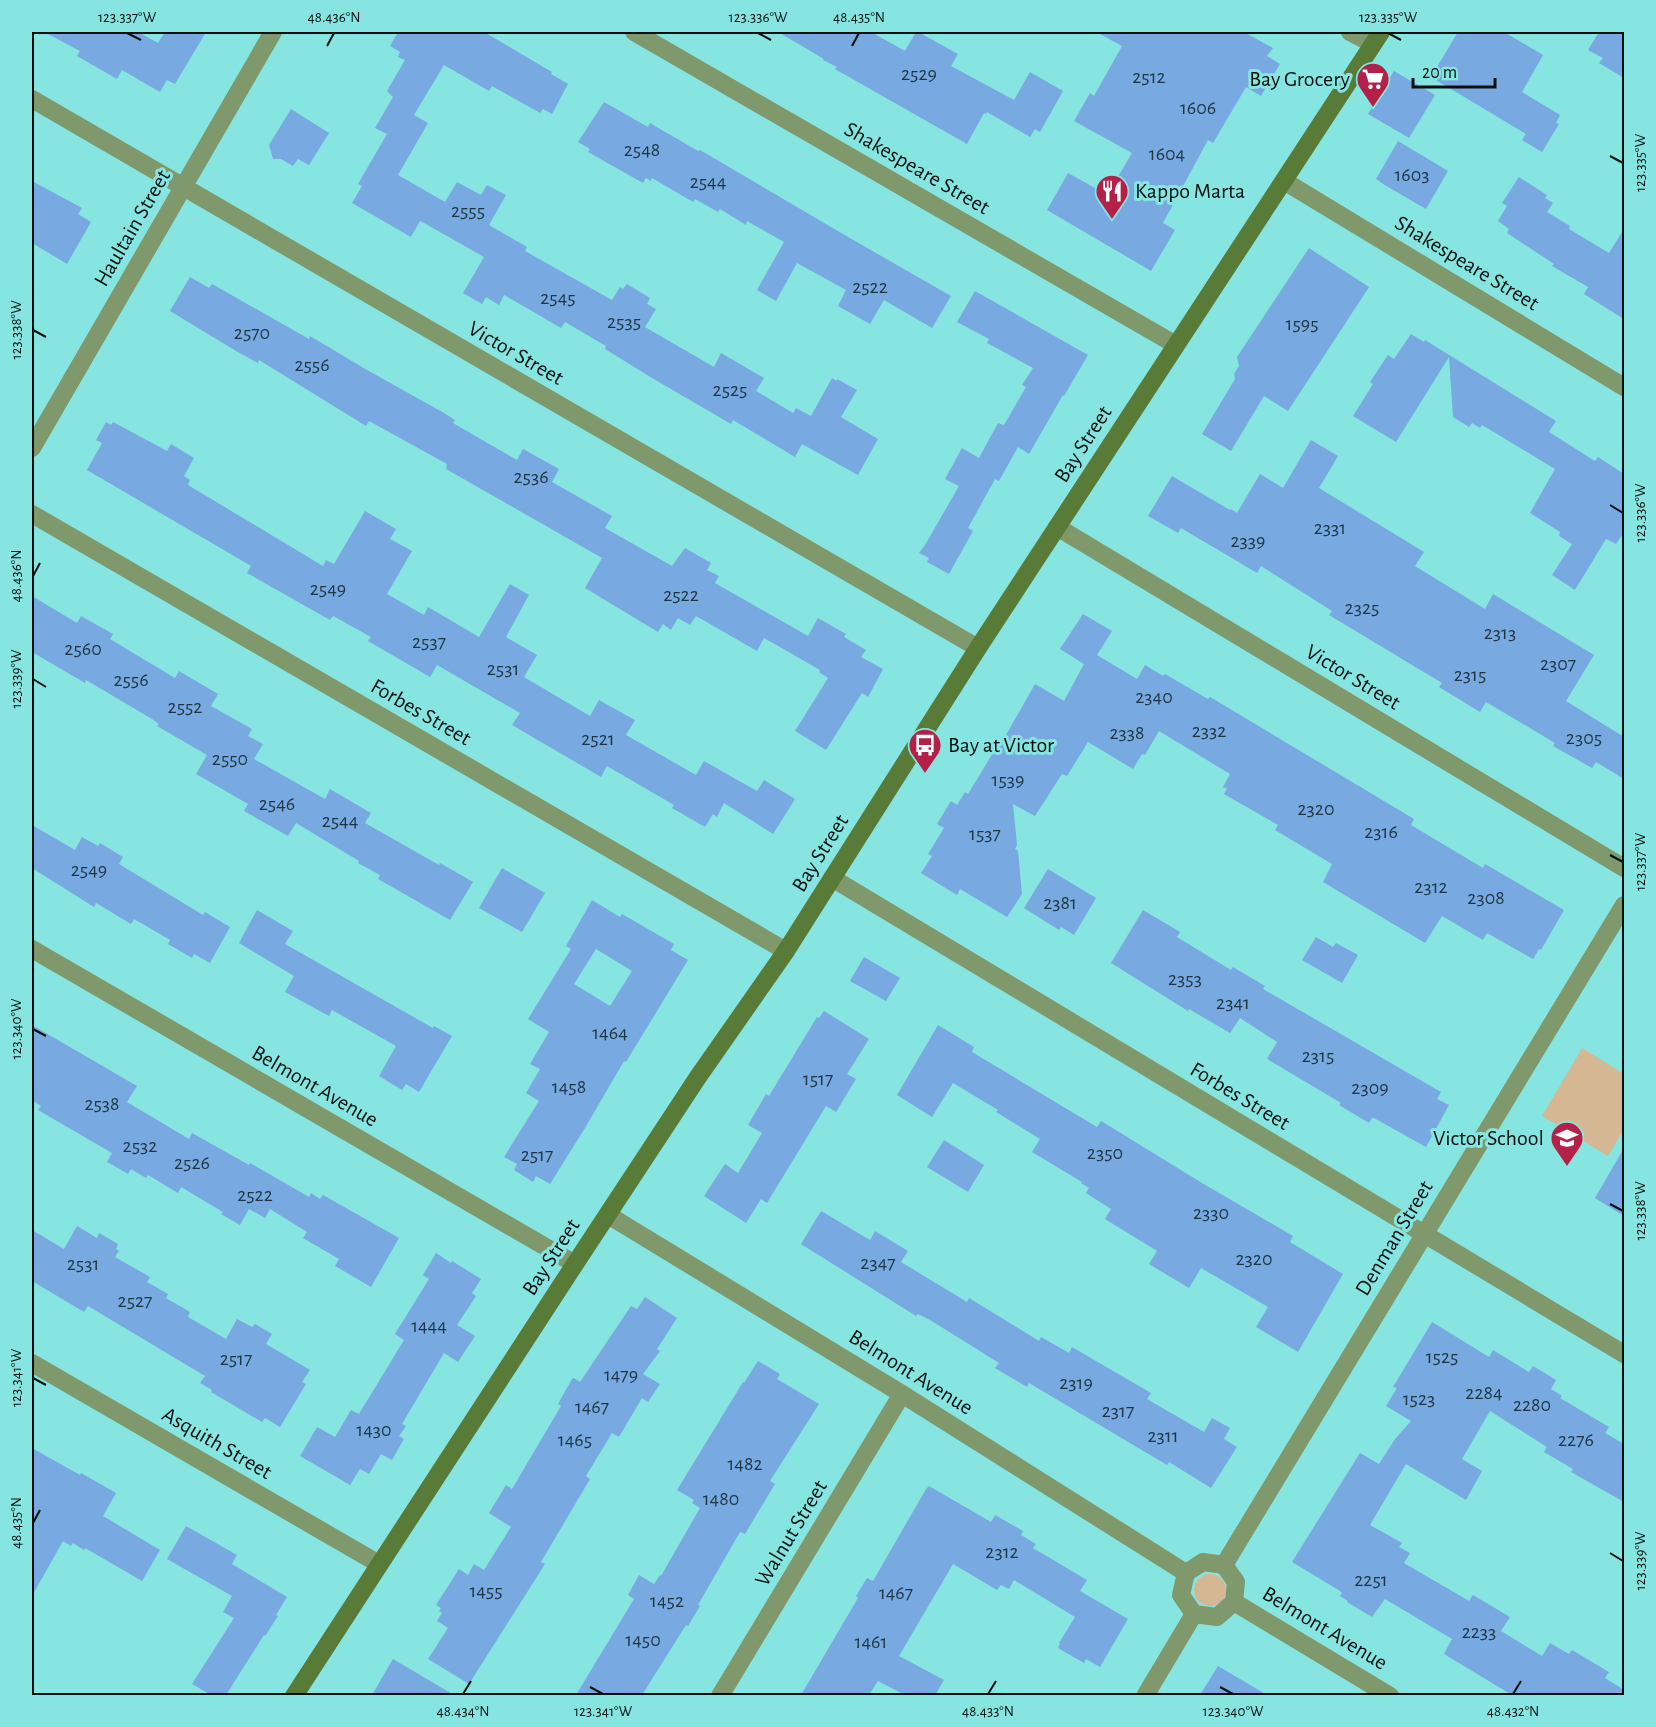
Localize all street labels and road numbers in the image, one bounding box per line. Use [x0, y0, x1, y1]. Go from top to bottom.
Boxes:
street label: Shakespeare Street [841, 118, 993, 218]
street label: Haultain Street [90, 166, 174, 290]
street label: Shakespeare Street [1391, 211, 1543, 315]
street label: Victor Street [465, 317, 567, 389]
street label: Bay Street [1050, 402, 1116, 486]
street label: Victor Street [1302, 640, 1404, 714]
street label: Forbes Street [367, 675, 475, 749]
street label: Bay Street [788, 810, 852, 896]
street label: Belmont Avenue [248, 1041, 382, 1131]
street label: Forbes Street [1187, 1058, 1293, 1134]
street label: Denman Street [1351, 1177, 1437, 1299]
street label: Bay Street [518, 1215, 584, 1299]
street label: Belmont Avenue [845, 1325, 977, 1419]
street label: Asquith Street [158, 1403, 276, 1483]
street label: Walnut Street [751, 1476, 831, 1590]
street label: Belmont Avenue [1259, 1582, 1391, 1674]

